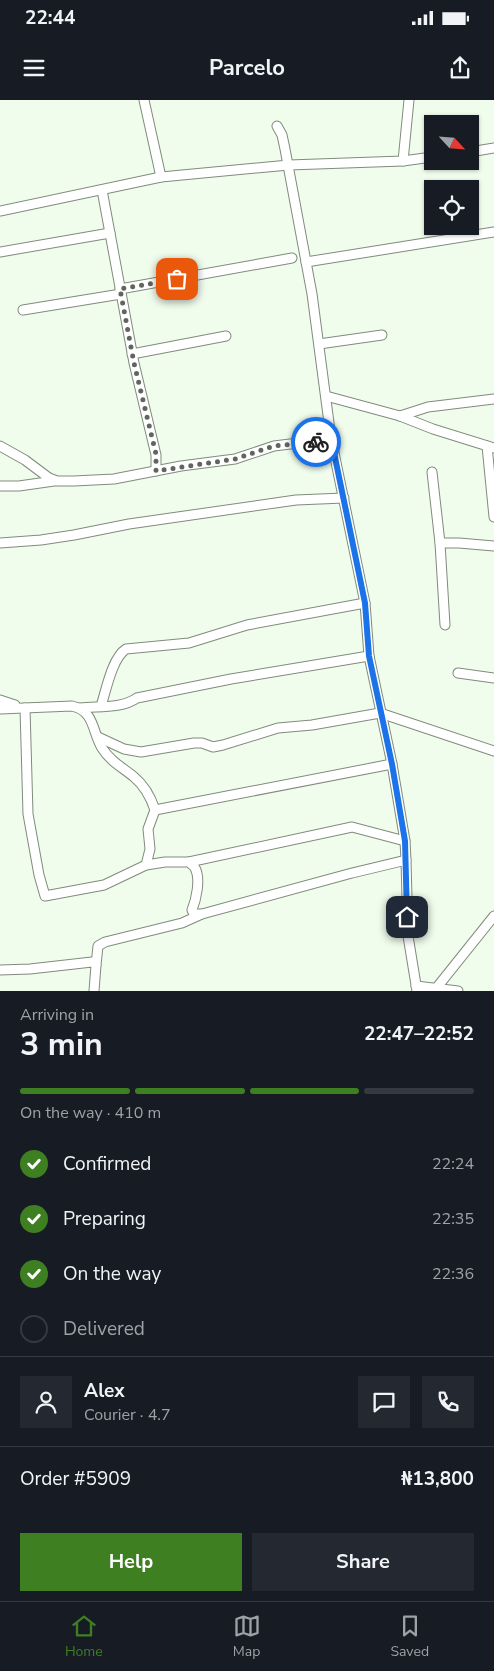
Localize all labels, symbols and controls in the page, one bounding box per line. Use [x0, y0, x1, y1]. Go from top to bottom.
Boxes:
text: 22:44 [25, 5, 75, 31]
text: Parcelo [209, 53, 285, 83]
icon: menu [20, 54, 48, 82]
icon: share [446, 54, 474, 82]
north arrow [424, 115, 479, 170]
map controls [424, 115, 479, 235]
button: locate [424, 180, 479, 235]
pin [156, 258, 198, 300]
icon: bag [163, 265, 191, 293]
courier [291, 417, 341, 467]
icon: bike [302, 428, 330, 456]
pin [386, 896, 428, 938]
icon: home [393, 903, 421, 931]
text: Arriving in [20, 1004, 94, 1026]
text: 22:47–22:52 [364, 1021, 474, 1047]
text: 3 min [20, 1023, 103, 1066]
text: On the way · 410 m [20, 1102, 161, 1124]
icon: check [20, 1150, 48, 1178]
text: Confirmed [63, 1151, 151, 1177]
text: 22:24 [432, 1153, 474, 1175]
icon: check [20, 1205, 48, 1233]
text: Preparing [63, 1206, 146, 1232]
text: 22:35 [432, 1208, 474, 1230]
icon: check [20, 1260, 48, 1288]
text: On the way [63, 1261, 161, 1287]
text: 22:36 [432, 1263, 474, 1285]
text: Delivered [63, 1316, 145, 1342]
button: person [20, 1376, 72, 1428]
button: chat [358, 1376, 410, 1428]
button: phone [422, 1376, 474, 1428]
text: Alex [84, 1378, 125, 1404]
text: Courier · 4.7 [84, 1404, 170, 1426]
text: Order #5909 [20, 1466, 131, 1492]
text: ₦13,800 [401, 1466, 474, 1492]
button: Help [20, 1533, 242, 1591]
button: Share [252, 1533, 474, 1591]
tab: Home [65, 1612, 103, 1661]
tab: Map [233, 1612, 261, 1661]
tab: Saved [390, 1612, 429, 1661]

